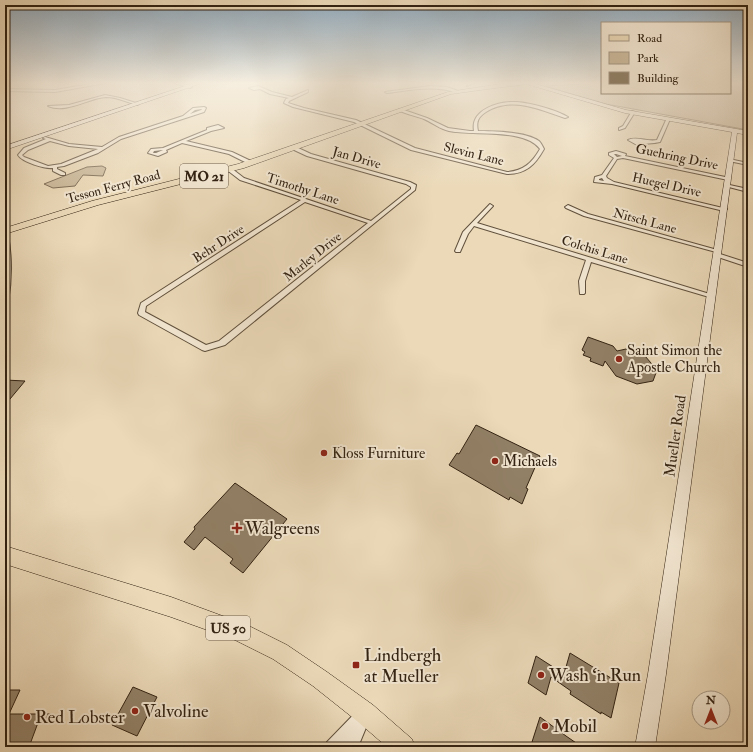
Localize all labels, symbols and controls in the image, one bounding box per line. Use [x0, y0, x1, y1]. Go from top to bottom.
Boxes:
legend [601, 22, 731, 94]
text: Road [637, 31, 662, 46]
text: Park [637, 51, 659, 66]
text: Building [637, 71, 680, 86]
street label: Slevin Lane [442, 139, 506, 169]
street label: Guehring Drive [634, 140, 720, 174]
street label: Jan Drive [330, 143, 383, 173]
road number: MO 21 [180, 164, 228, 188]
street label: Tesson Ferry Road [65, 167, 163, 208]
street label: Huegel Drive [631, 169, 703, 201]
street label: Timothy Lane [264, 170, 342, 209]
street label: Nitsch Lane [611, 205, 679, 237]
street label: Behr Drive [190, 221, 248, 266]
street label: Marley Drive [281, 228, 346, 286]
street label: Colchis Lane [560, 232, 630, 268]
place label: Saint Simon the Apostle Church [626, 341, 722, 378]
marker: Saint Simon the Apostle Church [614, 354, 624, 364]
street label: Mueller Road [660, 393, 691, 478]
place label: Kloss Furniture [332, 444, 425, 463]
marker: Kloss Furniture [319, 448, 329, 458]
place label: Michaels [503, 452, 557, 471]
marker: Michaels [490, 456, 500, 466]
place label: Walgreens [244, 517, 320, 540]
marker: Walgreens [232, 523, 242, 533]
road number: US 50 [206, 616, 250, 640]
place label: Lindbergh at Mueller [364, 644, 442, 688]
marker: Lindbergh at Mueller [351, 660, 361, 670]
place label: Wash ‘n Run [548, 664, 641, 687]
marker: Wash ‘n Run [536, 670, 546, 680]
north arrow [691, 690, 731, 730]
text: N [705, 694, 717, 707]
place label: Valvoline [143, 700, 209, 723]
place label: Red Lobster [35, 706, 125, 729]
marker: Valvoline [130, 706, 140, 716]
marker: Red Lobster [22, 712, 32, 722]
place label: Mobil [553, 715, 597, 738]
marker: Mobil [540, 721, 550, 731]

